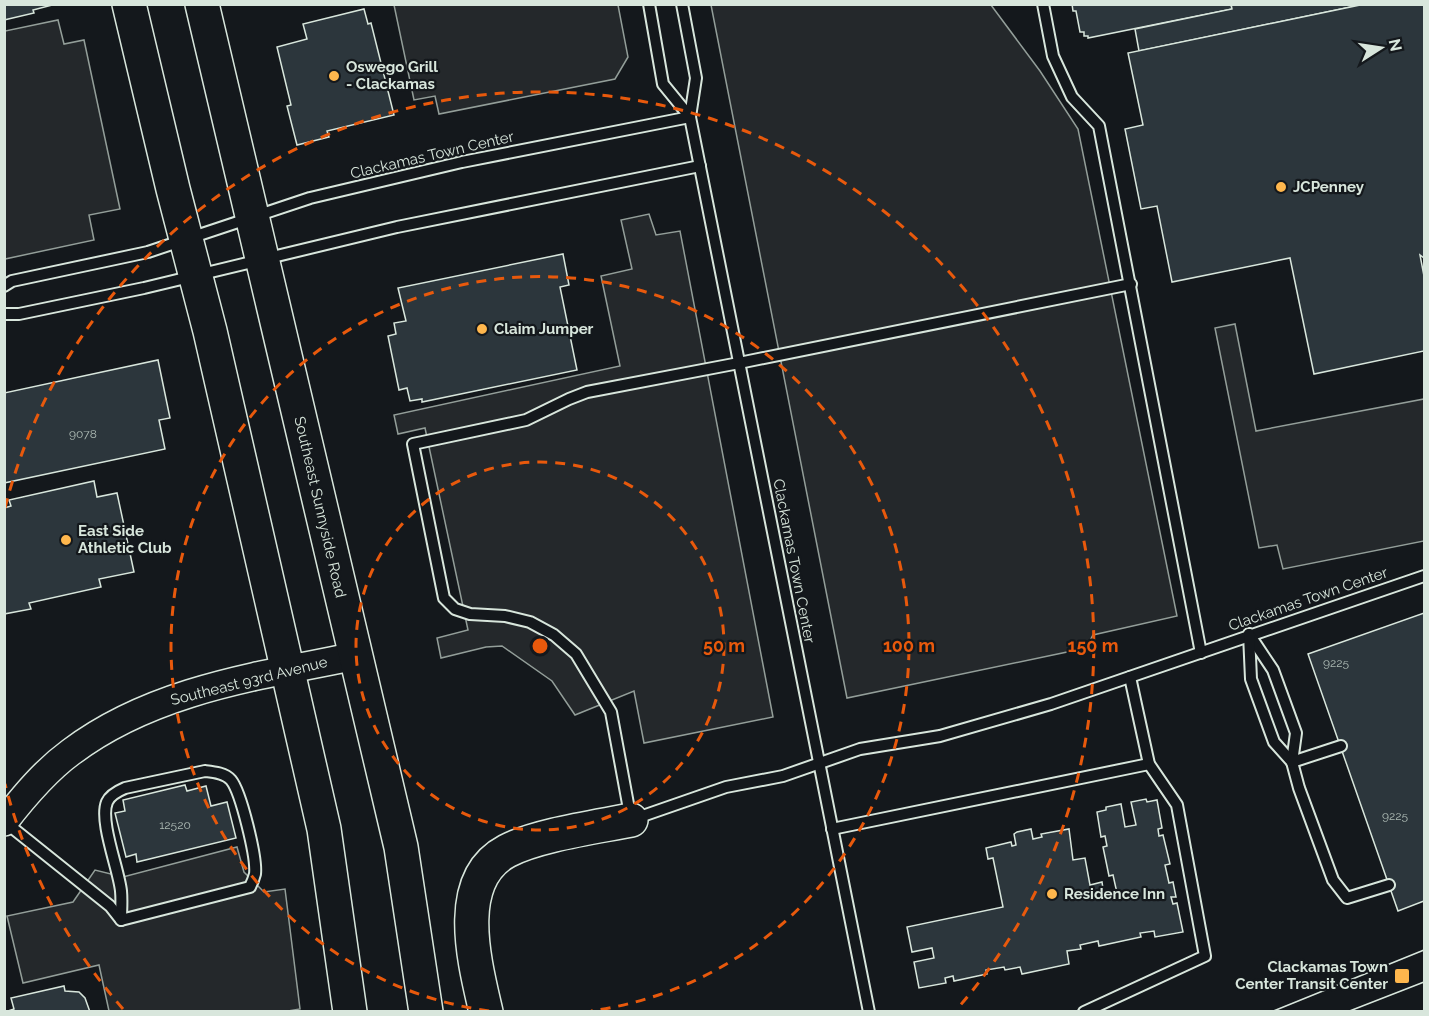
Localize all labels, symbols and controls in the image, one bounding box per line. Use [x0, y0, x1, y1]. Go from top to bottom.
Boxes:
north arrow [1351, 18, 1411, 78]
text: N [1385, 37, 1406, 53]
place label: Oswego Grill - Clackamas [346, 58, 438, 93]
marker: Oswego Grill - Clackamas [327, 69, 341, 83]
street label: Clackamas Town Center [349, 127, 516, 183]
place label: JCPenney [1293, 178, 1365, 196]
marker: JCPenney [1274, 180, 1288, 194]
place label: Claim Jumper [494, 320, 594, 338]
marker: Claim Jumper [475, 322, 489, 336]
street label: Southeast Sunnyside Road [290, 415, 350, 599]
house number: 9078 [69, 427, 97, 441]
street label: Clackamas Town Center [769, 477, 819, 645]
place label: East Side Athletic Club [78, 522, 172, 557]
marker: East Side Athletic Club [59, 533, 73, 547]
street label: Clackamas Town Center [1226, 563, 1391, 635]
text: 50 m [703, 635, 745, 656]
text: 100 m [883, 635, 935, 656]
text: 150 m [1068, 635, 1119, 656]
centre of rings [530, 636, 550, 656]
street label: Southeast 93rd Avenue [169, 653, 329, 709]
house number: 9225 [1323, 656, 1349, 670]
house number: 9225 [1382, 809, 1408, 823]
house number: 12520 [159, 818, 191, 832]
place label: Residence Inn [1064, 885, 1165, 903]
marker: Residence Inn [1045, 887, 1059, 901]
place label: Clackamas Town Center Transit Center [1235, 958, 1388, 993]
marker: Clackamas Town Center Transit Center [1393, 967, 1411, 985]

